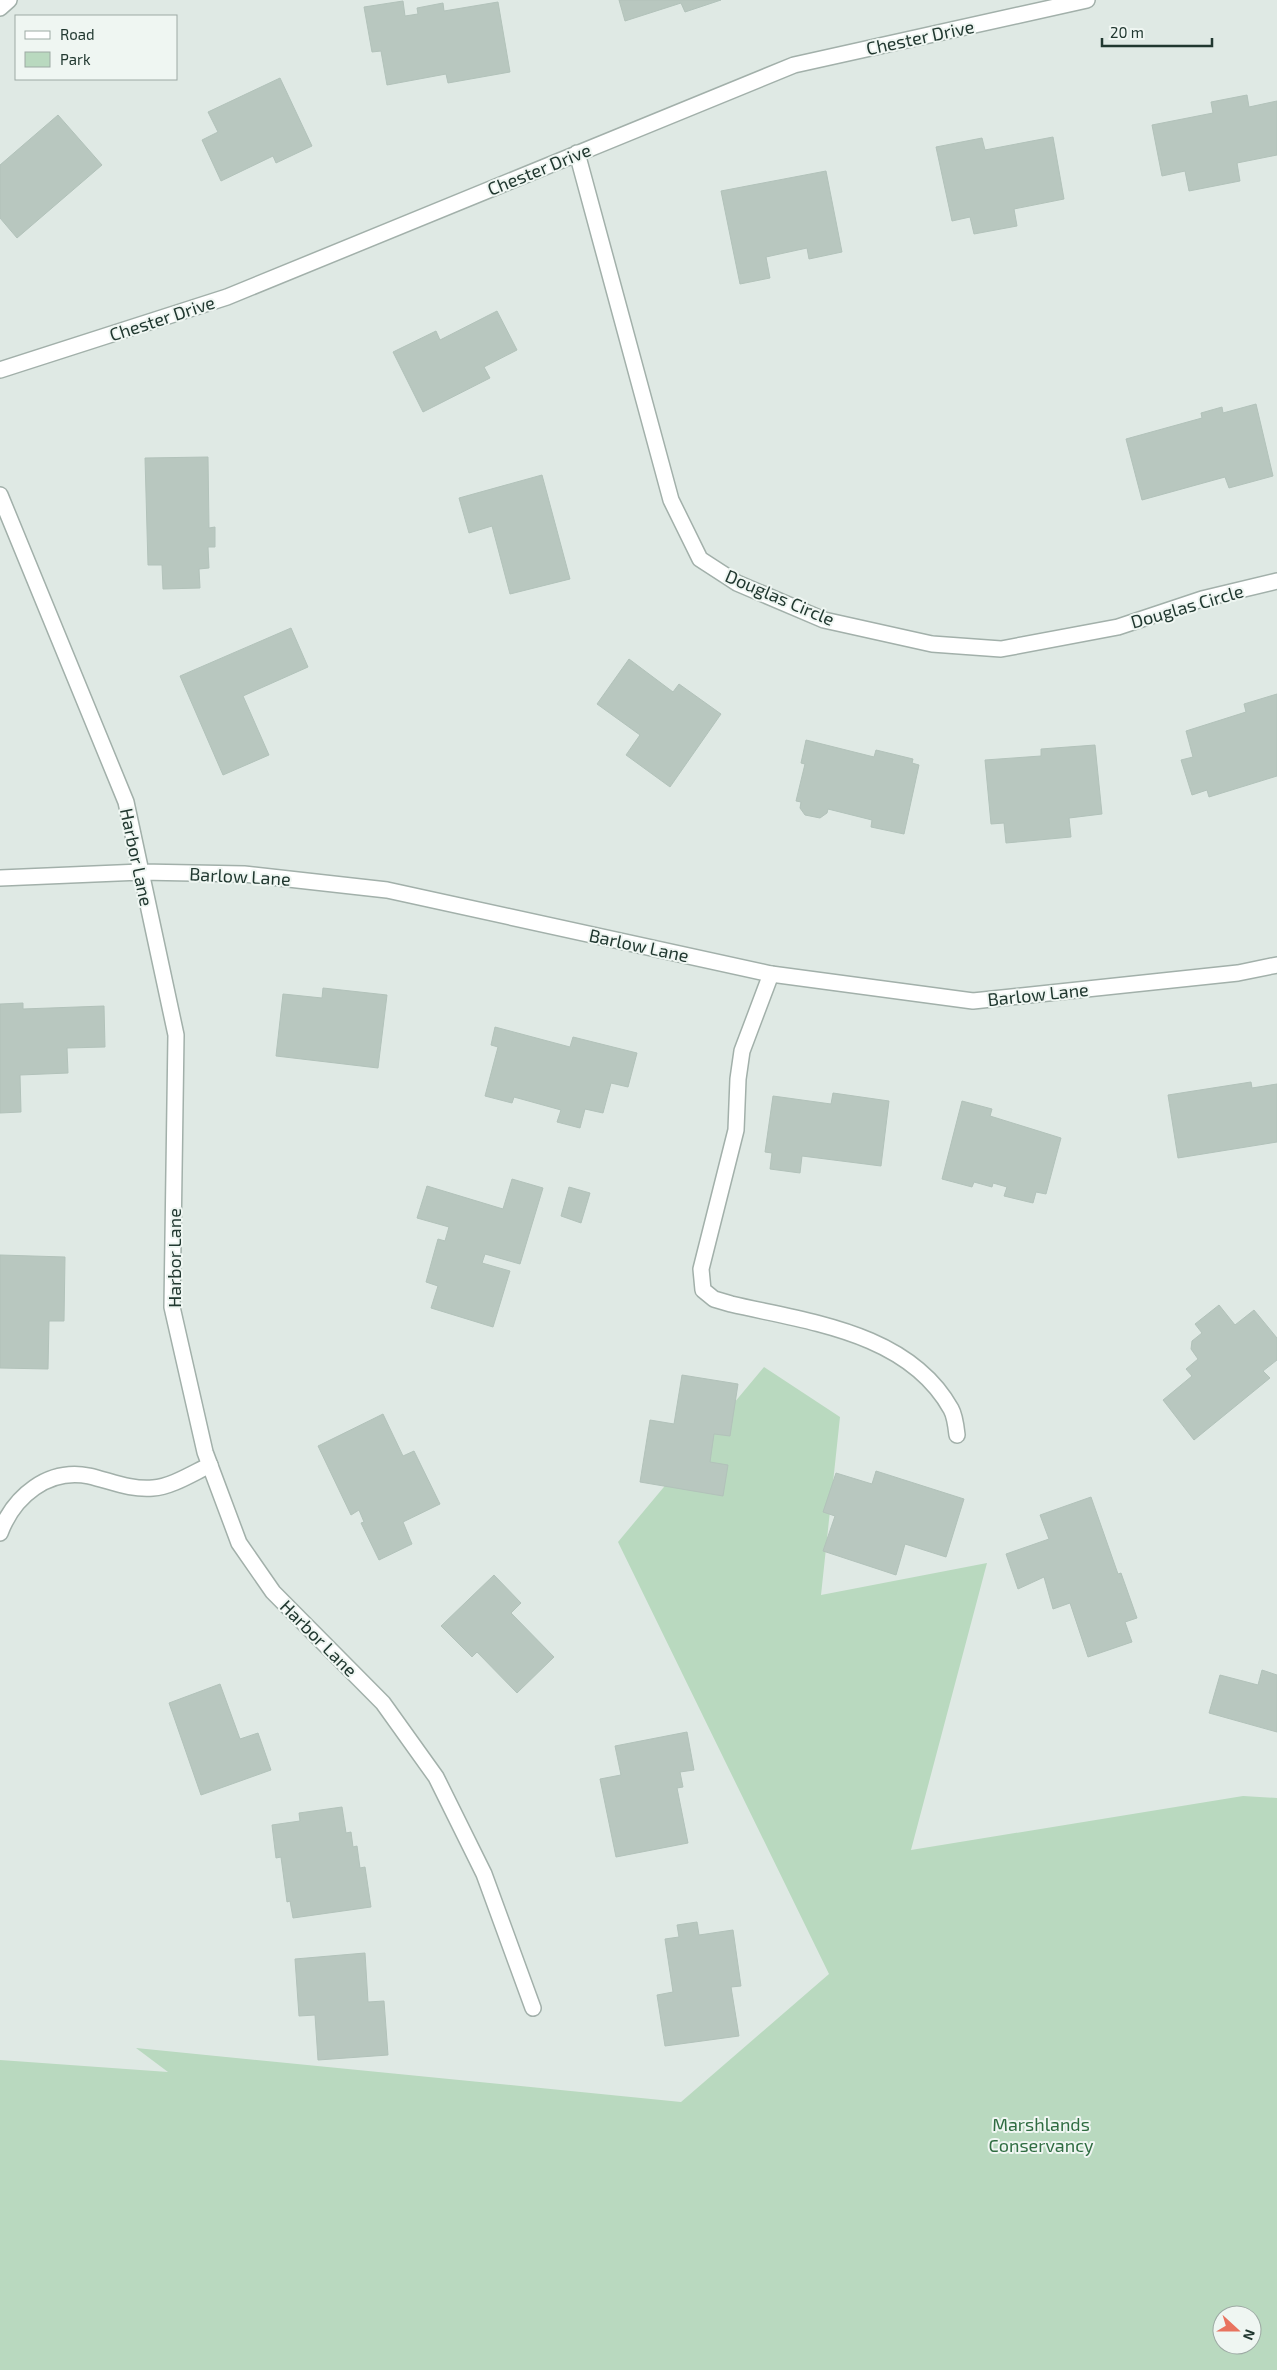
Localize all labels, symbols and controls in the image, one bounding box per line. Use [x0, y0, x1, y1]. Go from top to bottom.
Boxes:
legend [15, 15, 178, 80]
street label: Chester Drive [864, 15, 976, 59]
scale bar [1102, 15, 1212, 47]
text: 20 m [1110, 23, 1144, 41]
text: Road [60, 25, 95, 43]
text: Park [60, 50, 91, 68]
street label: Chester Drive [484, 138, 594, 200]
street label: Chester Drive [106, 291, 218, 345]
street label: Douglas Circle [722, 564, 838, 630]
street label: Douglas Circle [1128, 579, 1246, 633]
street label: Harbor Lane [116, 806, 158, 908]
street label: Barlow Lane [189, 862, 291, 890]
street label: Barlow Lane [587, 924, 691, 966]
street label: Barlow Lane [986, 978, 1090, 1010]
street label: Harbor Lane [163, 1208, 185, 1308]
street label: Harbor Lane [276, 1595, 362, 1681]
park label: Marshlands Conservancy [988, 2113, 1094, 2156]
north arrow [1212, 2305, 1262, 2355]
text: N [1240, 2327, 1259, 2343]

